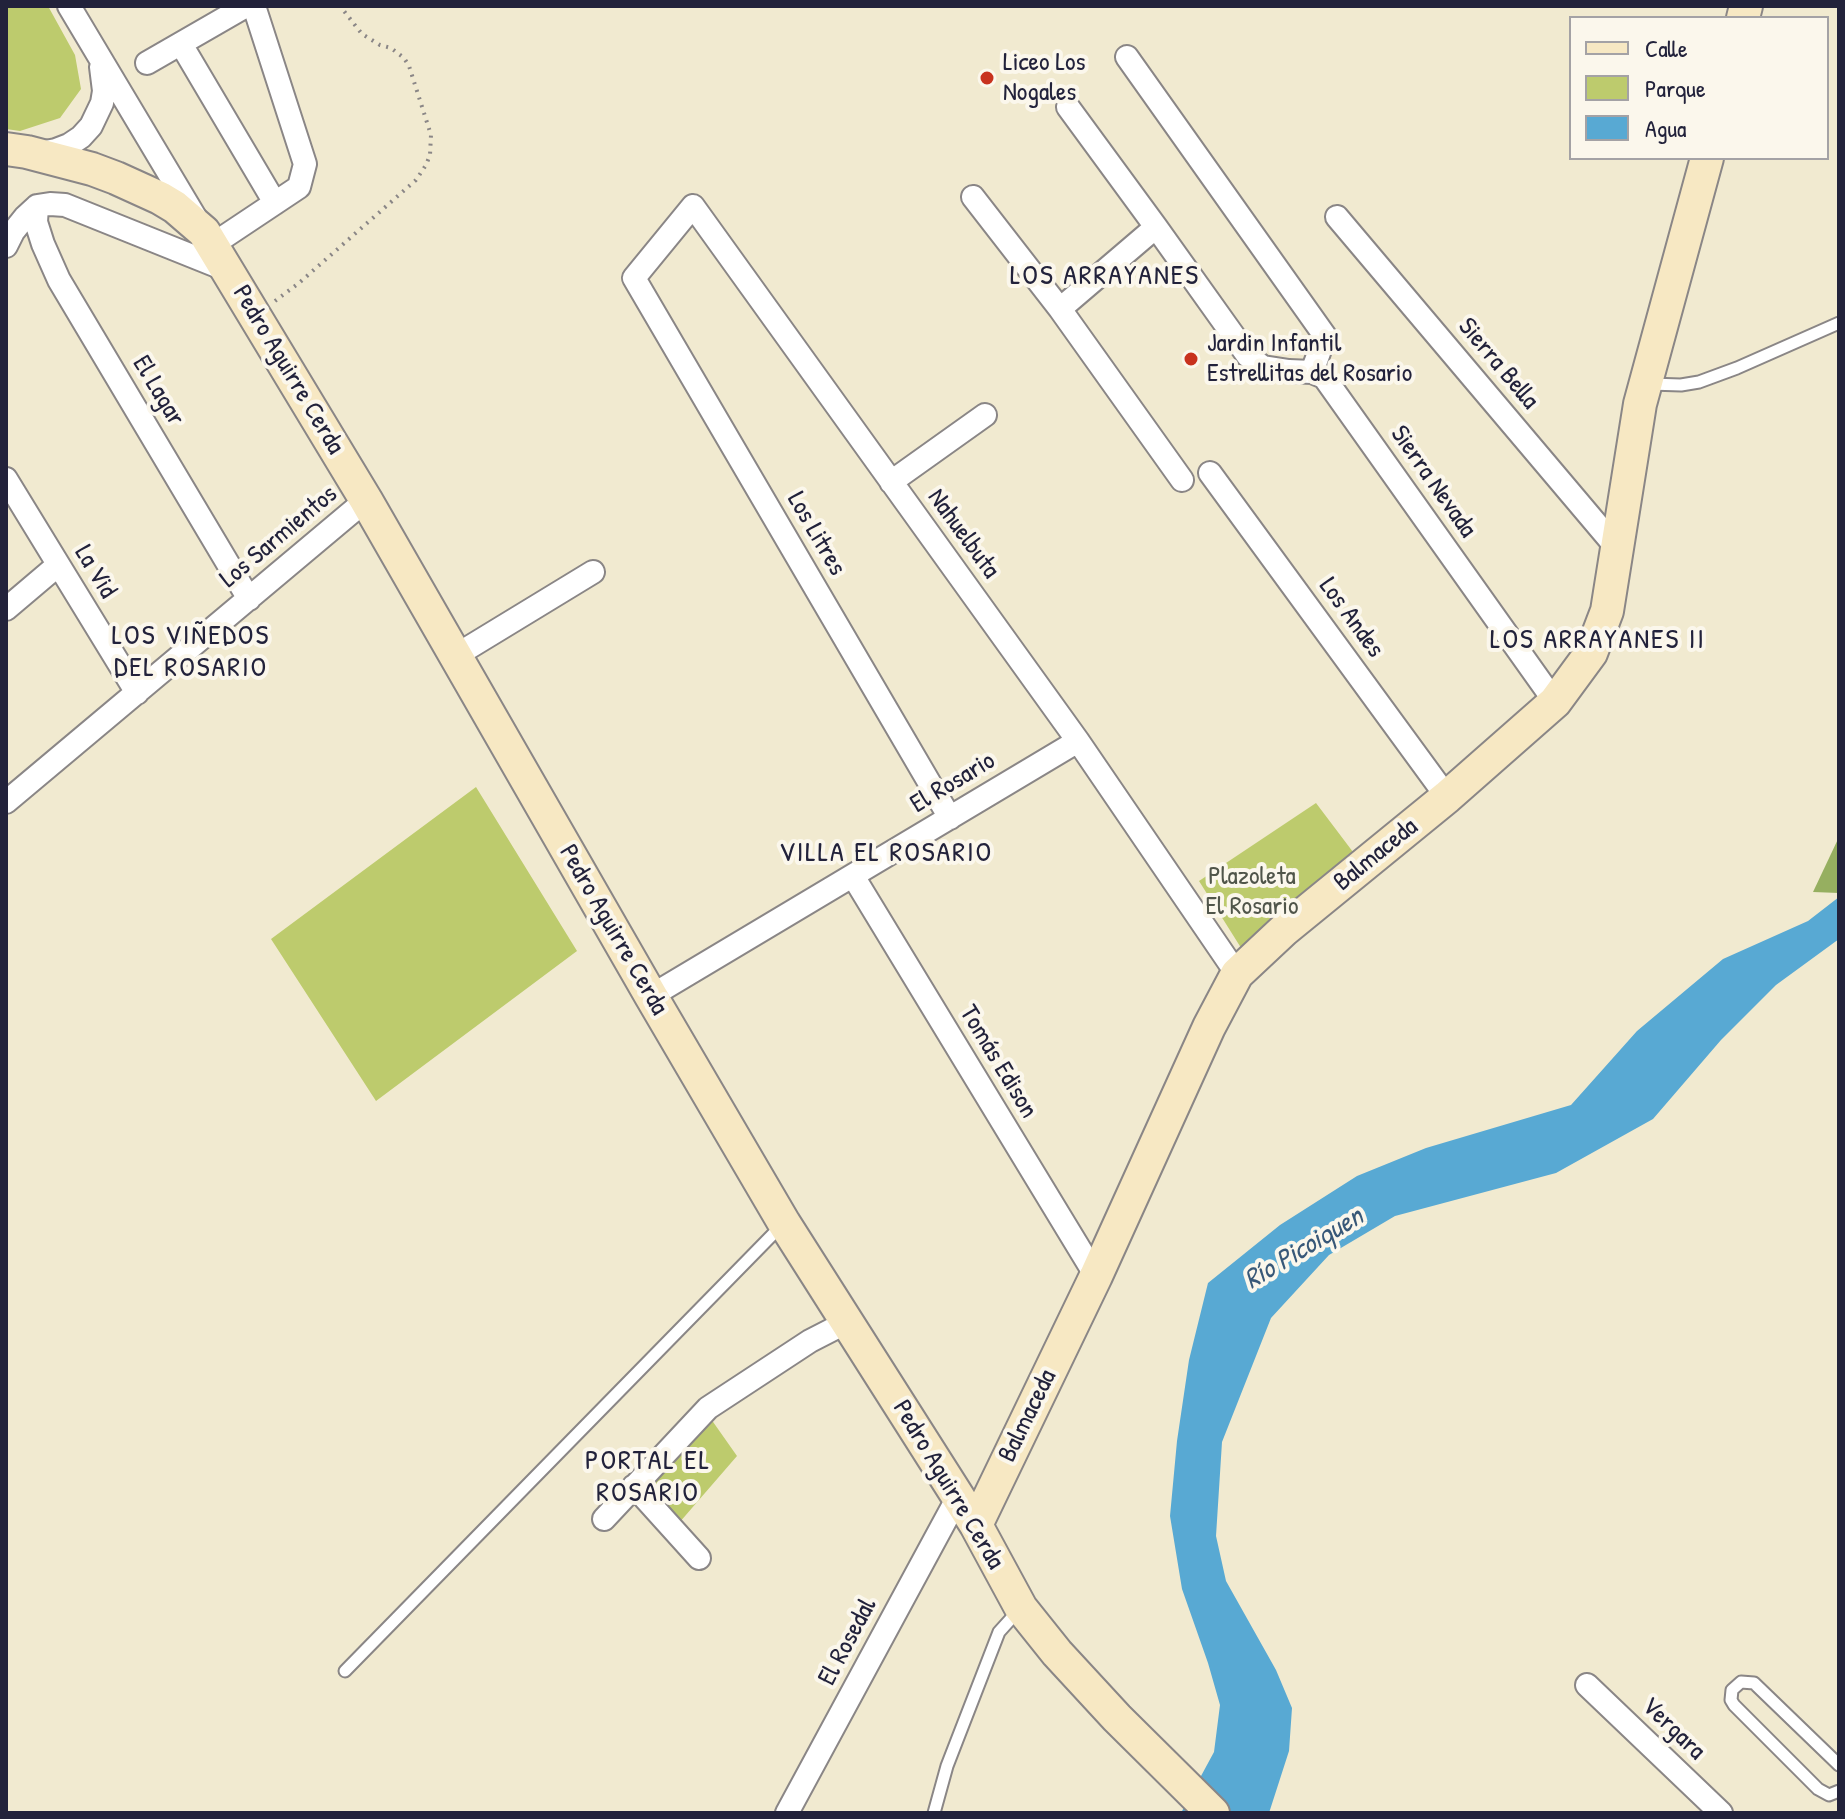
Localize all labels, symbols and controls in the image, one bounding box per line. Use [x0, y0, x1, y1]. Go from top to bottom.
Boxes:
legend [1569, 16, 1829, 160]
text: Calle [1645, 32, 1687, 64]
place label: Liceo Los Nogales [1003, 47, 1086, 108]
marker: Liceo Los Nogales [978, 69, 996, 87]
text: Parque [1645, 72, 1705, 104]
text: Agua [1645, 112, 1686, 144]
district label: LOS ARRAYANES [1010, 260, 1200, 294]
street label: Pedro Aguirre Cerda [225, 280, 351, 460]
street label: Sierra Bella [1451, 312, 1545, 416]
place label: Jardin Infantil Estrellitas del Rosario [1207, 328, 1412, 390]
street label: El Lagar [125, 350, 191, 432]
marker: Jardin Infantil Estrellitas del Rosario [1182, 350, 1200, 368]
street label: Sierra Nevada [1383, 420, 1483, 544]
street label: Los Sarmientos [214, 479, 344, 595]
street label: Nahuelbuta [920, 483, 1006, 585]
street label: Los Litres [780, 487, 852, 581]
street label: La Vid [67, 540, 123, 604]
street label: Los Andes [1312, 572, 1390, 664]
district label: LOS VIÑEDOS DEL ROSARIO [112, 620, 270, 686]
district label: LOS ARRAYANES II [1490, 624, 1706, 658]
street label: El Rosario [905, 746, 1001, 820]
street label: Balmaceda [1328, 812, 1424, 898]
district label: VILLA EL ROSARIO [779, 837, 993, 871]
street label: Pedro Aguirre Cerda [552, 839, 674, 1021]
park label: Plazoleta El Rosario [1205, 861, 1299, 922]
street label: Tomás Edison [952, 1000, 1044, 1124]
water label: Río Picoiquen [1238, 1200, 1370, 1298]
street label: Balmaceda [992, 1365, 1064, 1467]
street label: Pedro Aguirre Cerda [885, 1395, 1011, 1575]
district label: PORTAL EL ROSARIO [585, 1445, 711, 1511]
street label: El Rosedal [812, 1593, 884, 1691]
street label: Vergara [1634, 1691, 1712, 1767]

